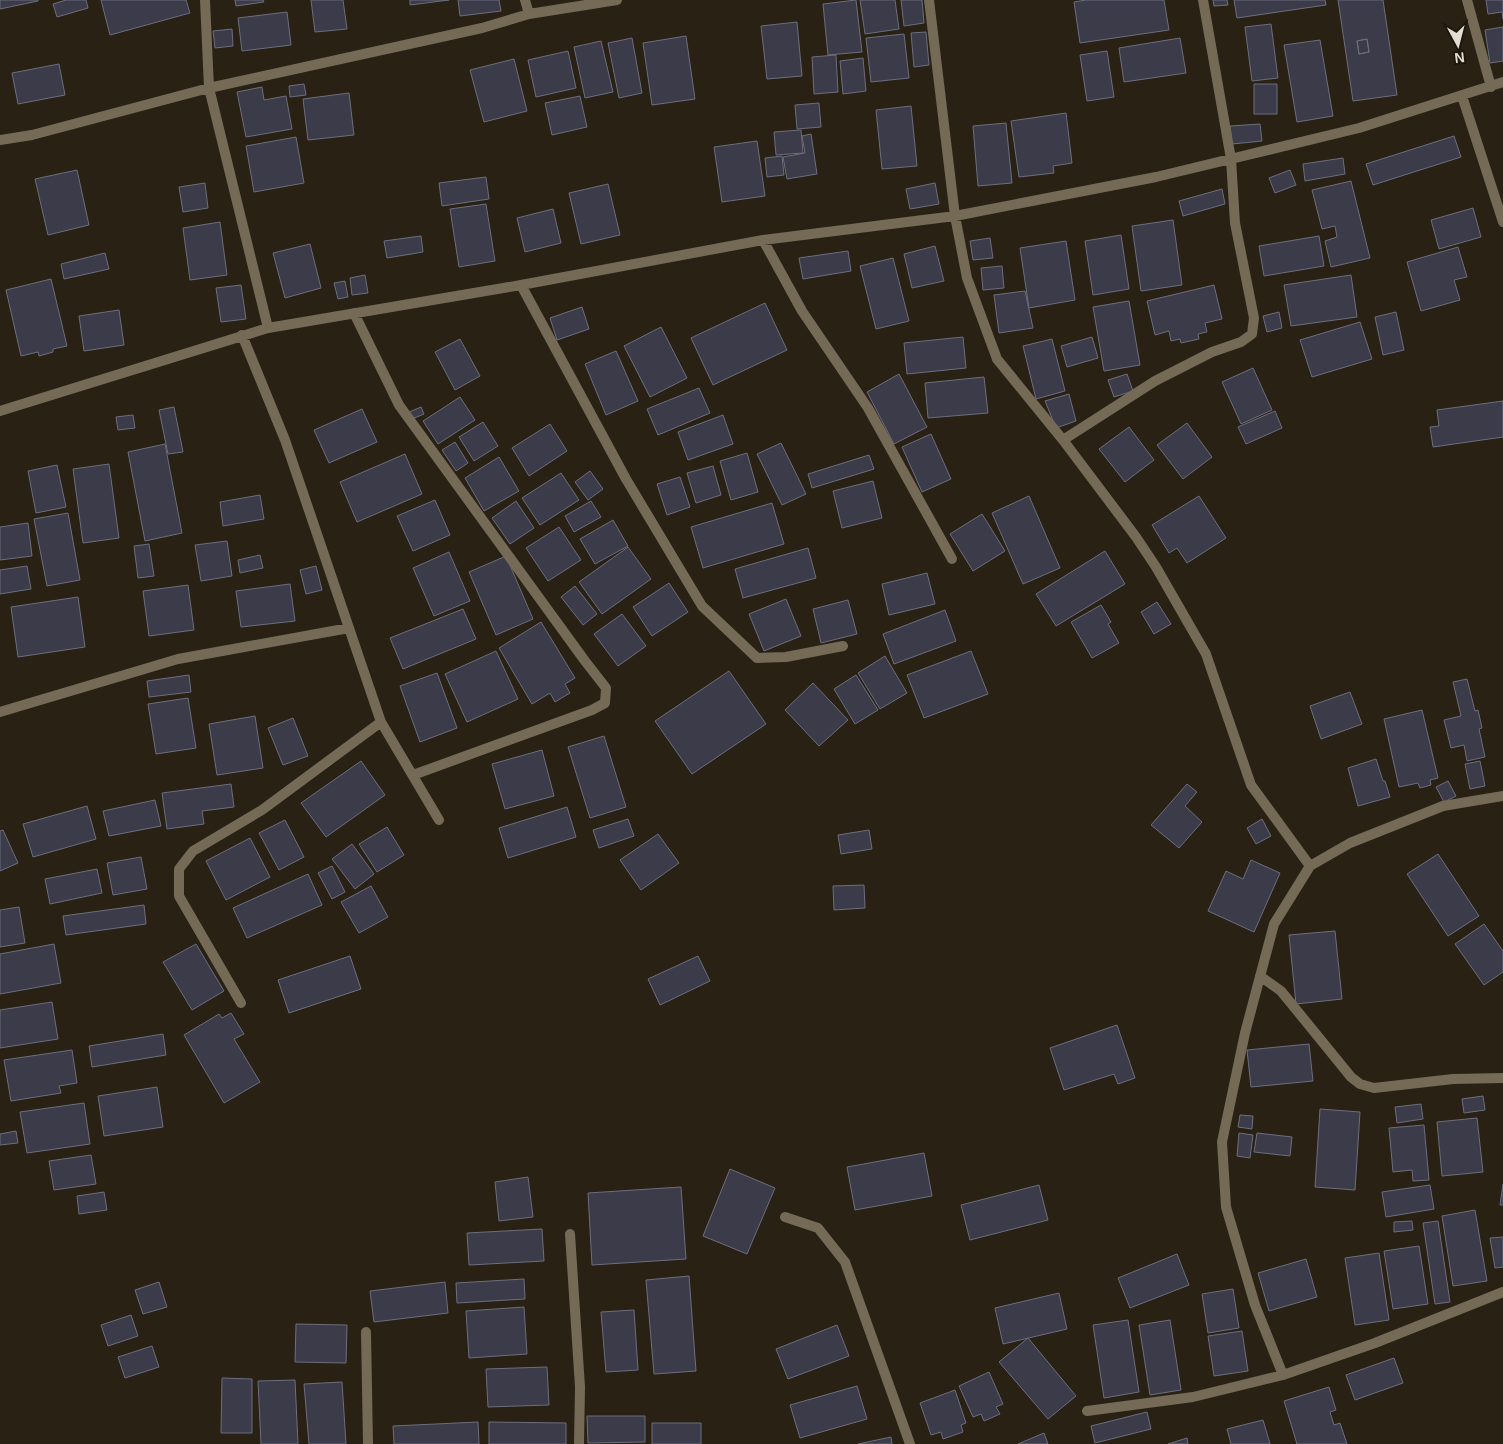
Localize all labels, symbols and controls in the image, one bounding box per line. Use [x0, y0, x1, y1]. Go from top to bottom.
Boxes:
north arrow [1433, 20, 1483, 70]
text: N [1454, 49, 1466, 66]

